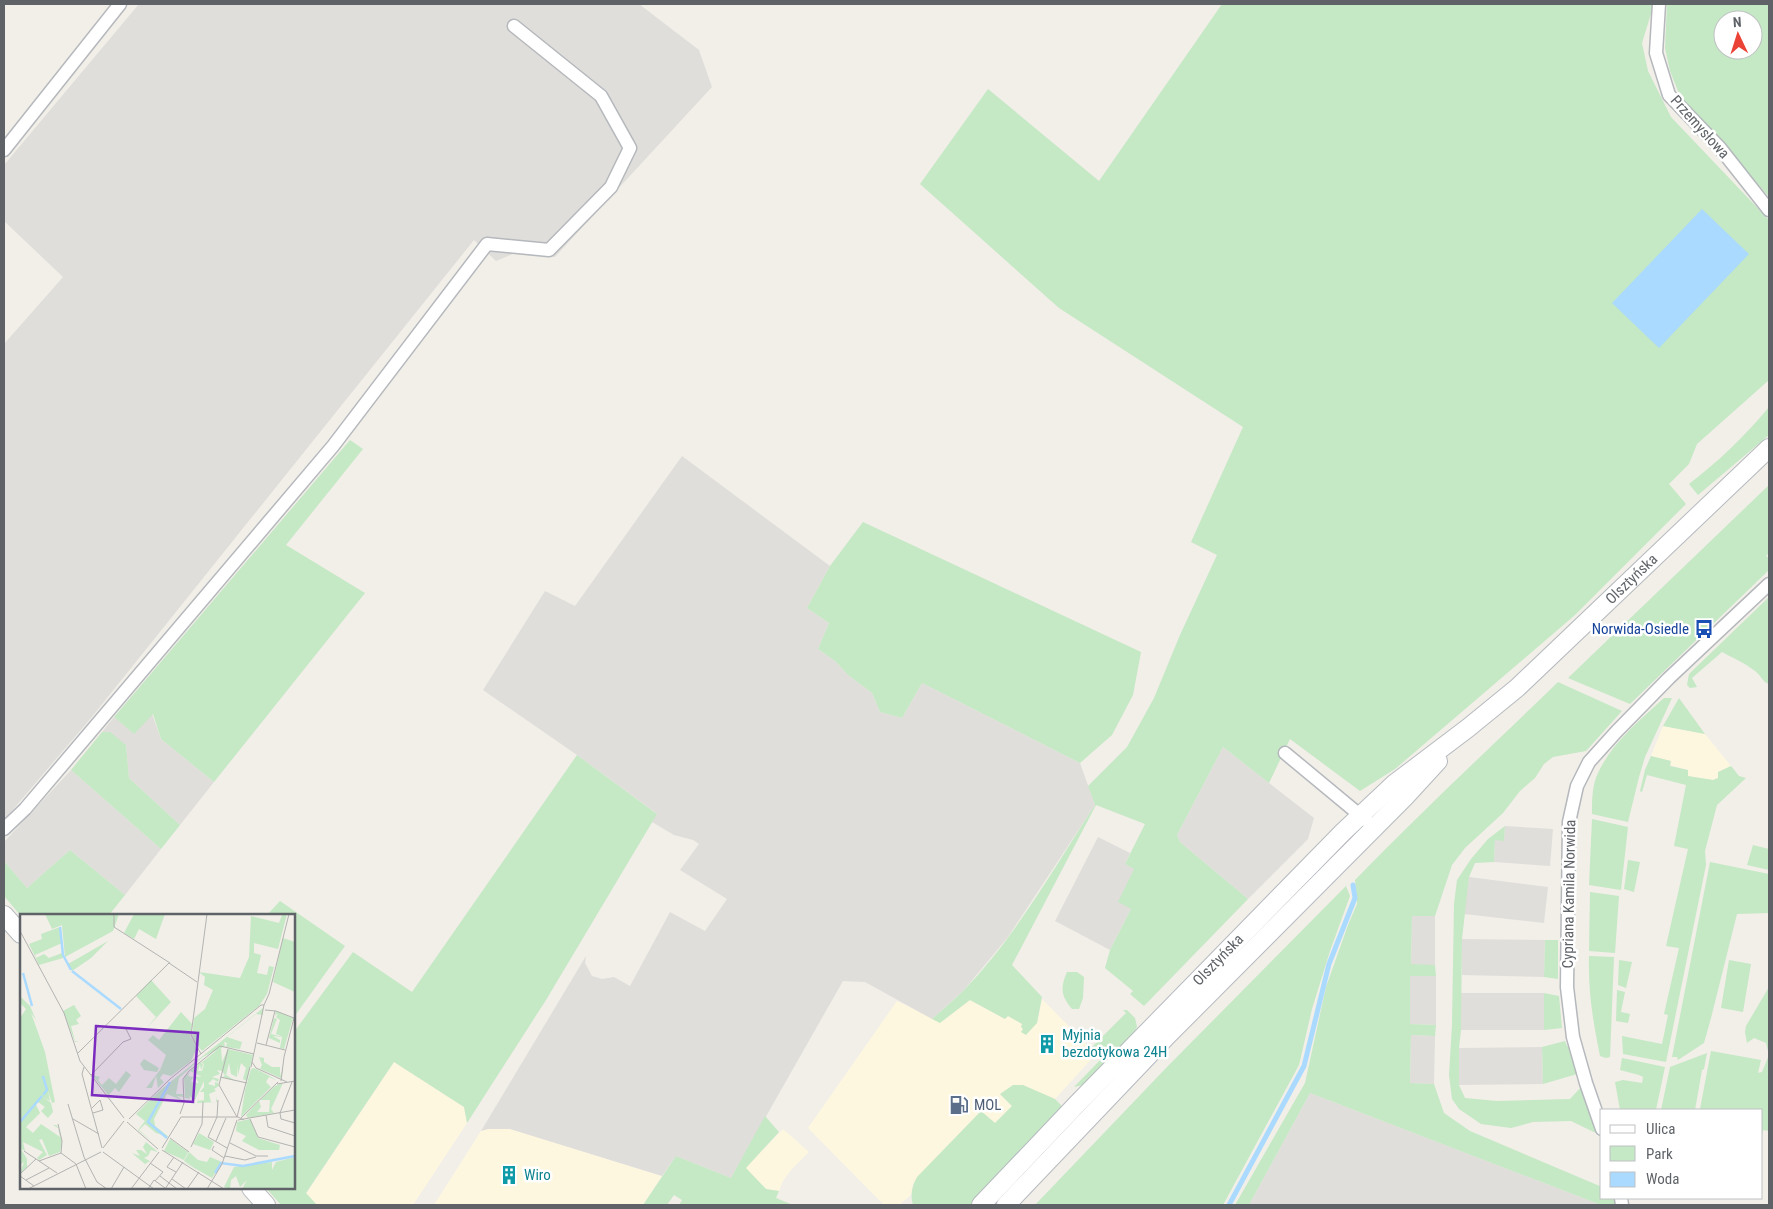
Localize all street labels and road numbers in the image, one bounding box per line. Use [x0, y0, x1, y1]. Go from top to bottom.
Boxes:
street label: Przemysłowa [1667, 92, 1733, 162]
street label: Olsztyńska [1602, 550, 1661, 608]
street label: Cypriana Kamila Norwida [1559, 819, 1579, 969]
street label: Olsztyńska [1189, 930, 1247, 989]

